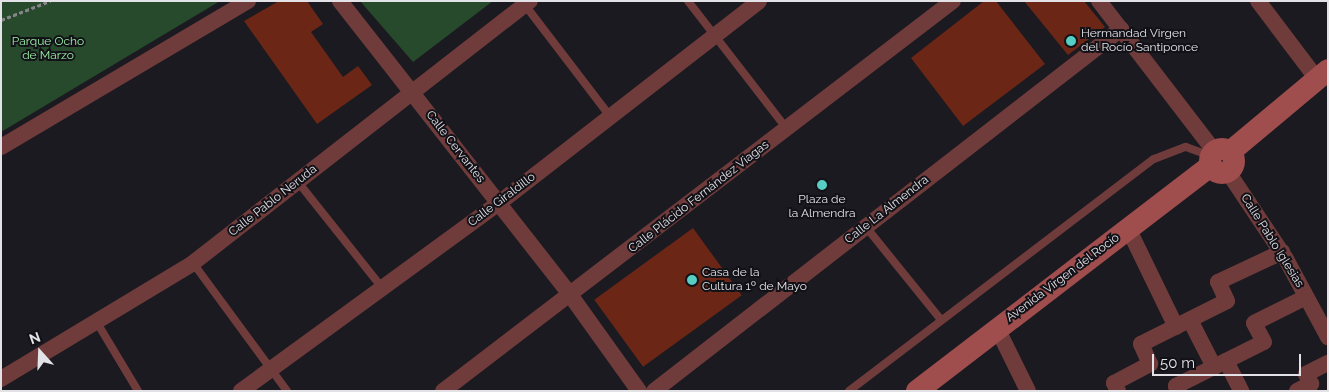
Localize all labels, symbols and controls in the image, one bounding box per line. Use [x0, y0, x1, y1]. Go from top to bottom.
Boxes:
place label: Hermandad Virgen del Rocío Santiponce [1081, 27, 1199, 55]
park label: Parque Ocho de Marzo [12, 35, 84, 63]
marker: Hermandad Virgen del Rocío Santiponce [1065, 35, 1077, 47]
street label: Calle Cervantes [422, 108, 488, 186]
street label: Calle Plácido Fernández Viagas [626, 138, 772, 256]
street label: Calle Pablo Neruda [226, 162, 320, 240]
street label: Calle Giraldillo [466, 170, 538, 230]
street label: Calle La Almendra [842, 173, 932, 247]
marker: Plaza de la Almendra [816, 179, 828, 191]
street label: Calle Pablo Iglesias [1237, 192, 1307, 290]
place label: Plaza de la Almendra [788, 193, 856, 221]
street label: Avenida Virgen del Rocío [1003, 230, 1123, 326]
place label: Casa de la Cultura 1º de Mayo [702, 266, 807, 294]
marker: Casa de la Cultura 1º de Mayo [686, 274, 698, 286]
north arrow [15, 327, 65, 377]
text: N [27, 329, 43, 347]
scale bar [1154, 344, 1303, 376]
text: 50 m [1160, 354, 1195, 372]

